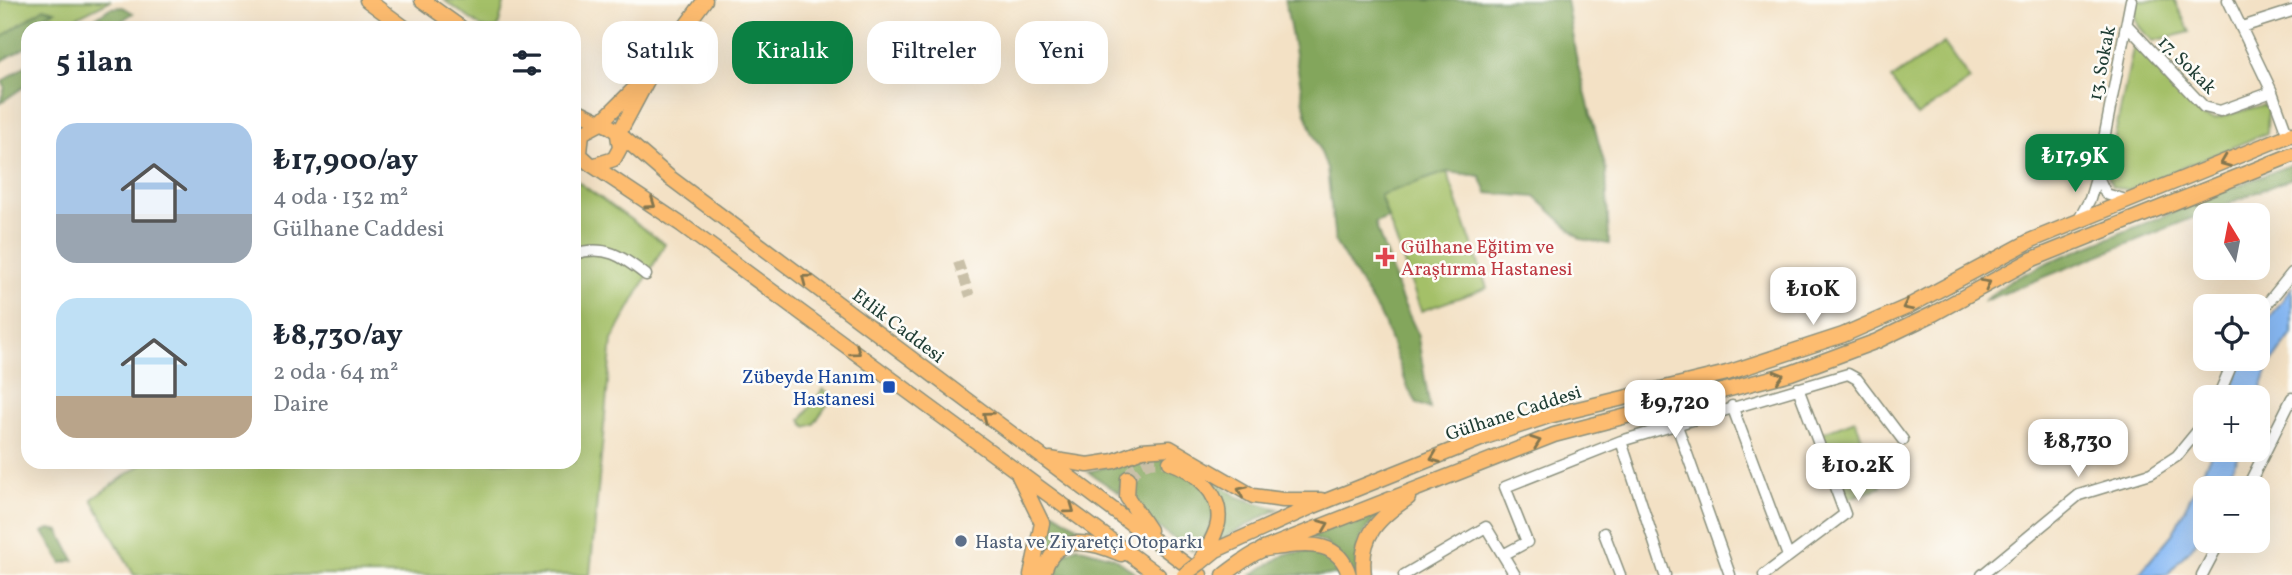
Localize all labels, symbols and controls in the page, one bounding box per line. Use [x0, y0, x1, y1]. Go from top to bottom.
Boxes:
chip: Satılık [602, 21, 718, 84]
chip: Kiralık [732, 21, 853, 84]
chip: Filtreler [867, 21, 1001, 84]
chip: Yeni [1015, 21, 1108, 84]
street label: 13. Sokak [2083, 24, 2123, 103]
street label: 17. Sokak [2151, 30, 2222, 101]
text: 5 ilan [56, 42, 133, 84]
icon: filters [508, 44, 546, 82]
pin: ₺17.9K [2018, 134, 2132, 194]
text: ₺17,900/ay [273, 140, 418, 182]
text: ₺17.9K [2041, 141, 2109, 173]
icon: home [112, 151, 196, 235]
one-way arrow [2220, 153, 2232, 167]
text: 4 oda · 132 m² [273, 182, 408, 214]
one-way arrow [643, 196, 656, 208]
north arrow [2193, 203, 2270, 280]
map controls [2193, 203, 2270, 553]
text: Gülhane Caddesi [273, 214, 444, 246]
place label: Gülhane Eğitim ve Araştırma Hastanesi [1401, 235, 1573, 283]
marker: Gülhane Eğitim ve Araştırma Hastanesi [1375, 247, 1395, 267]
pin: ₺10K [1772, 268, 1854, 327]
text: ₺10K [1786, 274, 1840, 306]
one-way arrow [801, 275, 814, 287]
one-way arrow [1979, 279, 1992, 292]
street label: Etlik Caddesi [846, 283, 950, 370]
button: locate [2193, 294, 2270, 371]
one-way arrow [1902, 298, 1914, 312]
text: ₺8,730/ay [273, 315, 403, 357]
icon: home [112, 326, 196, 410]
one-way arrow [848, 343, 860, 356]
text: 2 oda · 64 m² [273, 357, 398, 389]
place label: Zübeyde Hanım Hastanesi [742, 365, 875, 413]
one-way arrow [1773, 370, 1785, 385]
marker: Zübeyde Hanım Hastanesi [881, 379, 897, 395]
street label: Gülhane Caddesi [1442, 380, 1585, 448]
pin: ₺9,720 [1618, 380, 1732, 440]
button: + [2193, 385, 2270, 462]
text: ₺9,720 [1640, 387, 1710, 419]
text: Daire [273, 389, 329, 421]
one-way arrow [983, 412, 995, 424]
pin: ₺8,730 [2021, 420, 2135, 479]
text: ₺8,730 [2044, 426, 2112, 458]
one-way arrow [1529, 436, 1541, 450]
pin: ₺10.2K [1801, 444, 1915, 503]
one-way arrow [1429, 449, 1441, 463]
text: ₺10.2K [1822, 450, 1894, 482]
button: − [2193, 476, 2270, 553]
one-way arrow [1237, 485, 1249, 499]
one-way arrow [1062, 501, 1074, 513]
one-way arrow [1318, 519, 1330, 533]
place label: Hasta ve Ziyaretçi Otoparkı [975, 530, 1203, 556]
marker: Hasta ve Ziyaretçi Otoparkı [953, 533, 969, 549]

